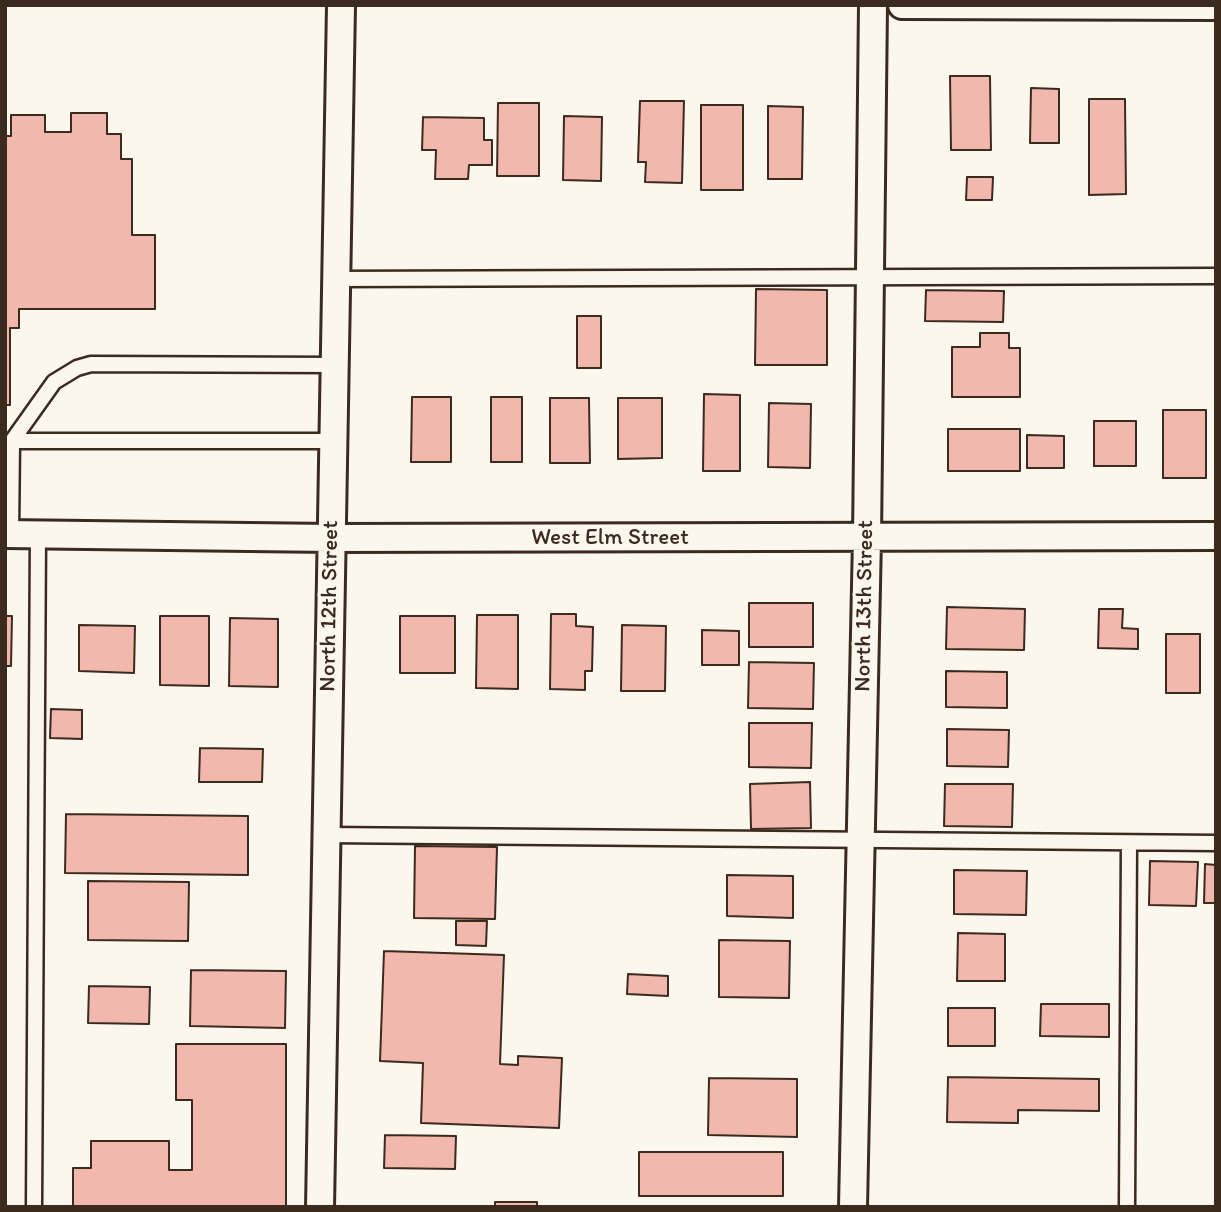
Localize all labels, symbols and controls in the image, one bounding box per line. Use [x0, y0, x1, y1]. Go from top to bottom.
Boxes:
street label: North 12th Street [315, 520, 345, 692]
street label: North 13th Street [850, 520, 880, 692]
street label: West Elm Street [531, 524, 689, 552]

